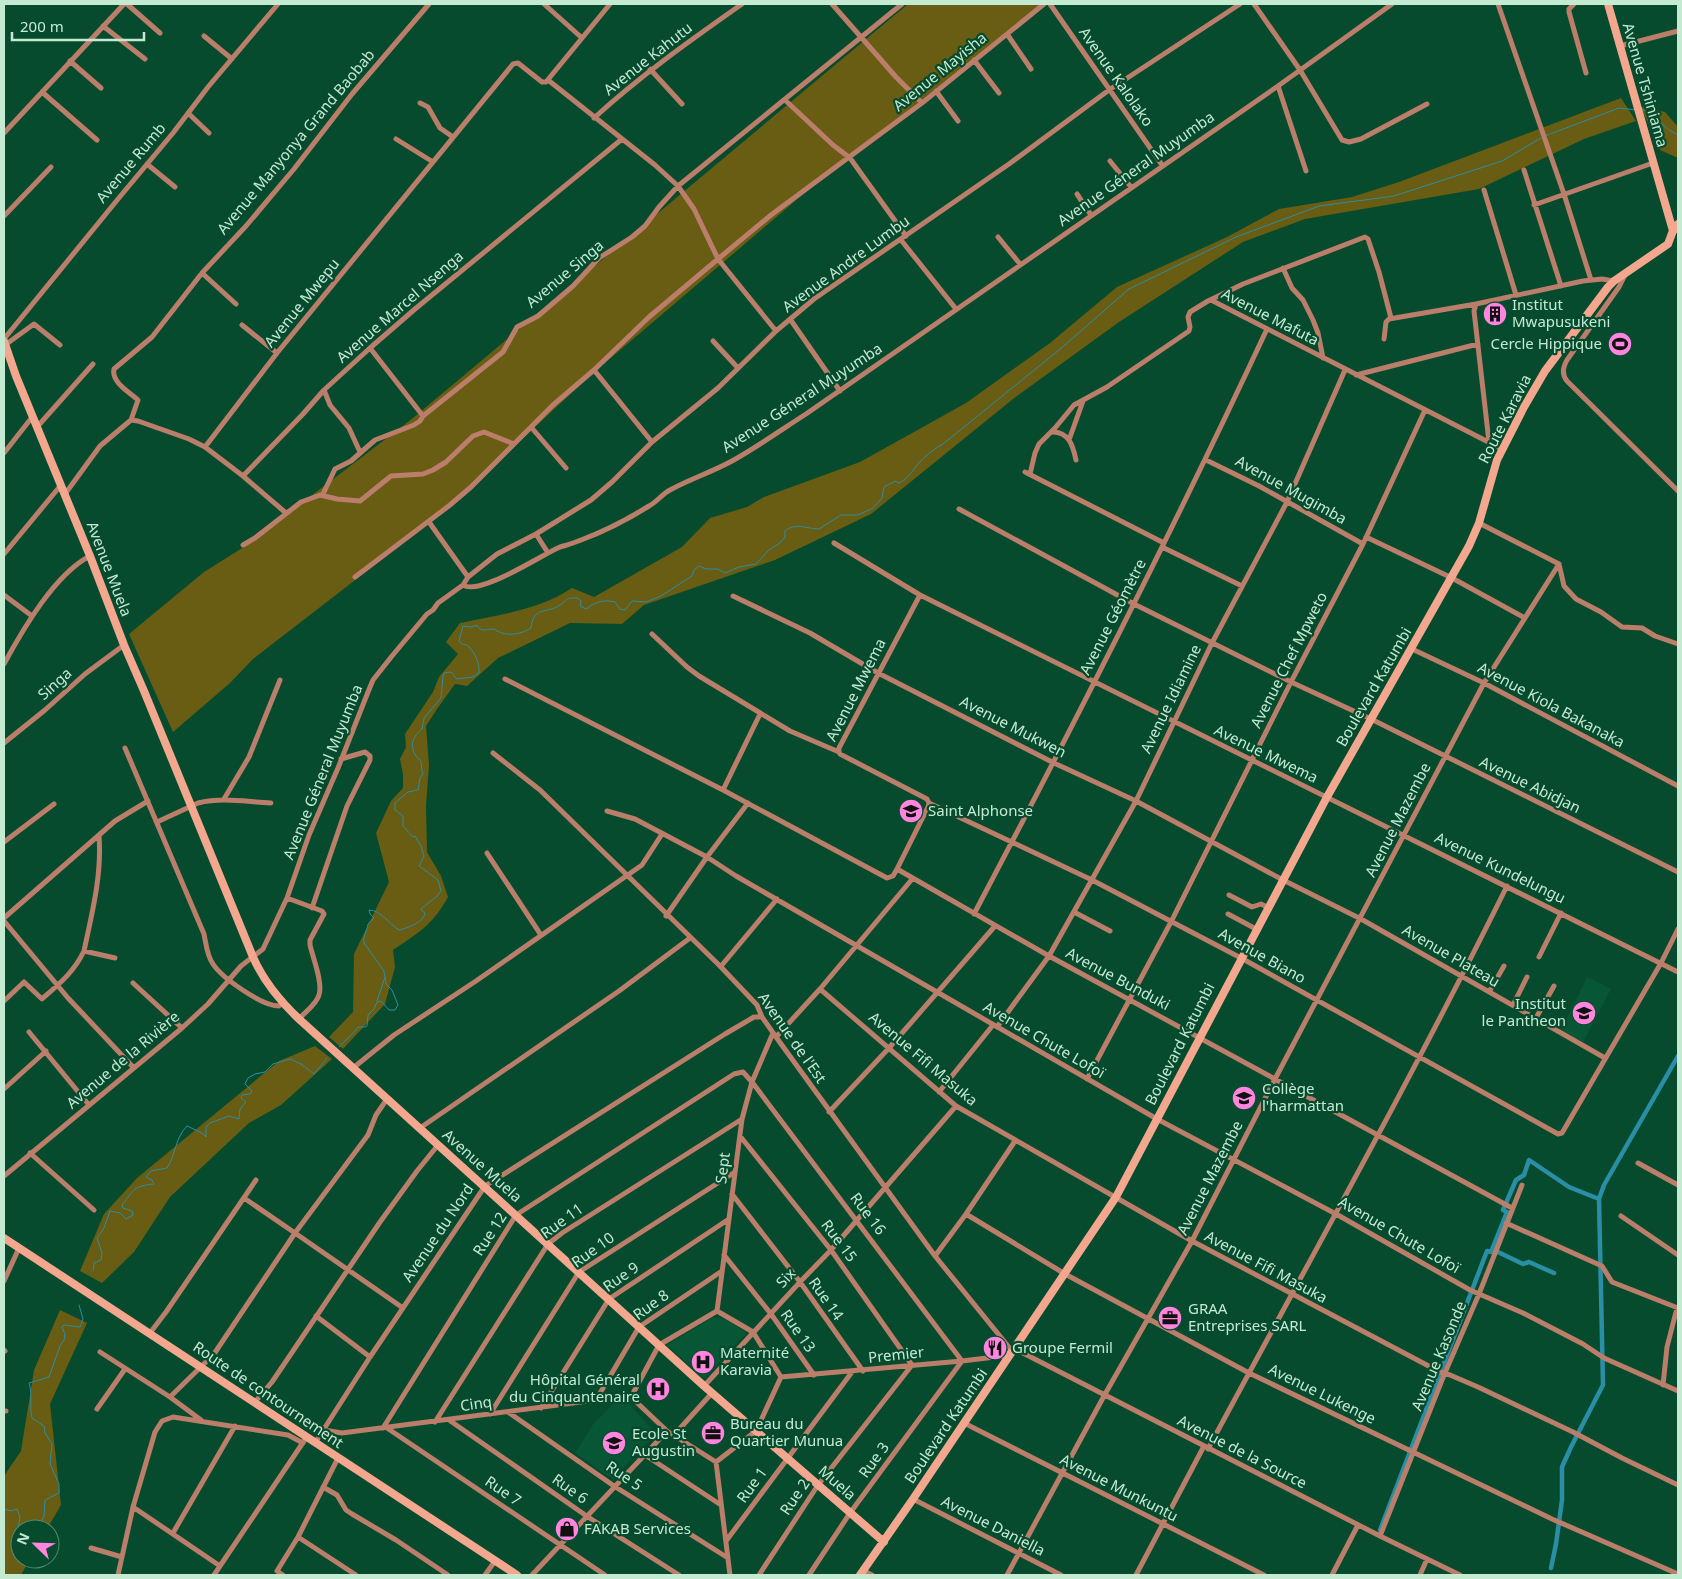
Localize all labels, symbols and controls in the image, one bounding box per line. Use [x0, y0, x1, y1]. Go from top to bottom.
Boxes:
scale bar [12, 10, 145, 42]
text: 200 m [20, 16, 64, 36]
street label: Avenue Kahutu [599, 17, 696, 99]
street label: Avenue Tshiniama [1619, 20, 1673, 149]
street label: Avenue Kalolako [1075, 23, 1158, 130]
street label: Avenue Mayisha [888, 27, 990, 115]
street label: Avenue Manyonya Grand Baobab [212, 45, 379, 238]
street label: Avenue Géneral Muyumba [1053, 106, 1218, 230]
street label: Avenue Rumb [91, 118, 170, 206]
street label: Avenue Andre Lumbu [778, 210, 913, 316]
street label: Avenue Singa [521, 235, 607, 312]
street label: Avenue Marcel Nsenga [332, 246, 467, 367]
street label: Avenue Mwepu [259, 254, 343, 351]
street label: Avenue Mafuta [1218, 283, 1323, 349]
place label: Institut Mwapusukeni [1512, 294, 1610, 331]
building icon: Institut Mwapusukeni [1482, 301, 1508, 327]
sports icon: Cercle Hippique [1607, 331, 1633, 357]
place label: Cercle Hippique [1490, 333, 1602, 353]
street label: Avenue Géneral Muyumba [718, 338, 885, 457]
street label: Route Karavia [1473, 371, 1535, 466]
street label: Avenue Mugimba [1232, 450, 1351, 528]
street label: Avenue Muela [83, 518, 137, 619]
street label: Avenue Géomètre [1074, 555, 1150, 678]
street label: Avenue Chef Mpweto [1245, 588, 1331, 731]
street label: Boulevard Katumbi [1331, 623, 1415, 750]
street label: Avenue Mwema [821, 635, 890, 744]
street label: Avenue Idiamine [1135, 641, 1205, 756]
street label: Avenue Kiola Bakanaka [1475, 657, 1628, 751]
street label: Singa [33, 663, 76, 704]
street label: Avenue Géneral Muyumba [278, 681, 366, 862]
street label: Avenue Mukwen [957, 691, 1070, 762]
street label: Avenue Mwema [1211, 719, 1322, 787]
street label: Avenue Abidjan [1477, 751, 1584, 817]
street label: Avenue Mazembe [1360, 759, 1435, 880]
school or university icon: Saint Alphonse [898, 798, 924, 824]
place label: Saint Alphonse [928, 800, 1033, 820]
street label: Avenue Kundelungu [1432, 827, 1569, 907]
street label: Avenue Plateau [1399, 919, 1504, 991]
street label: Avenue Biano [1215, 923, 1310, 987]
street label: Avenue Bunduki [1063, 942, 1174, 1014]
street label: Boulevard Katumbi [1140, 979, 1219, 1108]
street label: Avenue de l'Est [754, 988, 832, 1087]
place label: Institut le Pantheon [1482, 993, 1567, 1030]
street label: Avenue Chute Lofoï [980, 996, 1110, 1083]
school or university icon: Institut le Pantheon [1571, 1000, 1597, 1026]
street label: Avenue de la Rivière [62, 1006, 183, 1112]
street label: Avenue Fifi Masuka [865, 1007, 982, 1110]
place label: Collège l'harmattan [1262, 1078, 1344, 1115]
school or university icon: Collège l'harmattan [1231, 1085, 1257, 1111]
street label: Avenue Mazembe [1172, 1117, 1247, 1238]
street label: Avenue Muela [439, 1124, 527, 1206]
street label: Sept [710, 1151, 734, 1185]
street label: Avenue du Nord [397, 1179, 477, 1286]
street label: Rue 16 [846, 1188, 891, 1239]
street label: Avenue Chute Lofoï [1335, 1191, 1465, 1278]
street label: Rue 11 [536, 1198, 587, 1242]
street label: Rue 12 [468, 1208, 511, 1259]
street label: Rue 15 [817, 1215, 862, 1266]
street label: Avenue Fifi Masuka [1202, 1225, 1331, 1307]
street label: Rue 10 [567, 1227, 618, 1271]
street label: Rue 9 [598, 1257, 642, 1296]
street label: Six [771, 1263, 799, 1291]
street label: Rue 14 [805, 1273, 849, 1324]
street label: Rue 8 [629, 1284, 672, 1324]
place label: GRAA Entreprises SARL [1188, 1298, 1307, 1335]
street label: Avenue Kasonde [1406, 1298, 1470, 1414]
street label: Rue 13 [777, 1305, 821, 1356]
office icon: GRAA Entreprises SARL [1157, 1305, 1183, 1331]
restaurant icon: Groupe Fermil [982, 1335, 1008, 1361]
street label: Route de contournement [189, 1336, 348, 1452]
place label: Groupe Fermil [1012, 1337, 1113, 1357]
street label: Premier [867, 1341, 925, 1367]
place label: Maternité Karavia [720, 1342, 789, 1379]
hospital icon: Maternité Karavia [690, 1349, 716, 1375]
street label: Avenue Lukenge [1265, 1358, 1379, 1428]
street label: Boulevard Katumbi [899, 1364, 991, 1487]
place label: Hôpital Général du Cinquantenaire [509, 1369, 640, 1406]
hospital icon: Hôpital Général du Cinquantenaire [645, 1376, 671, 1402]
street label: Cinq [459, 1391, 493, 1415]
street label: Avenue de la Source [1174, 1410, 1310, 1492]
place label: Bureau du Quartier Munua [730, 1413, 843, 1450]
office icon: Bureau du Quartier Munua [700, 1420, 726, 1446]
place label: Ecole St Augustin [632, 1423, 695, 1460]
school or university icon: Ecole St Augustin [601, 1430, 627, 1456]
street label: Rue 3 [853, 1438, 893, 1481]
street label: Avenue Munkuntu [1057, 1449, 1182, 1526]
street label: Rue 5 [603, 1456, 647, 1495]
street label: Muela [815, 1460, 861, 1504]
street label: Rue 1 [731, 1463, 771, 1506]
street label: Rue 6 [549, 1469, 593, 1508]
street label: Rue 7 [482, 1471, 526, 1510]
street label: Rue 2 [775, 1474, 814, 1518]
street label: Avenue Daniella [938, 1490, 1049, 1560]
shop icon: FAKAB Services [554, 1516, 580, 1542]
place label: FAKAB Services [584, 1518, 691, 1538]
north arrow [10, 1519, 60, 1569]
text: N [12, 1530, 34, 1548]

